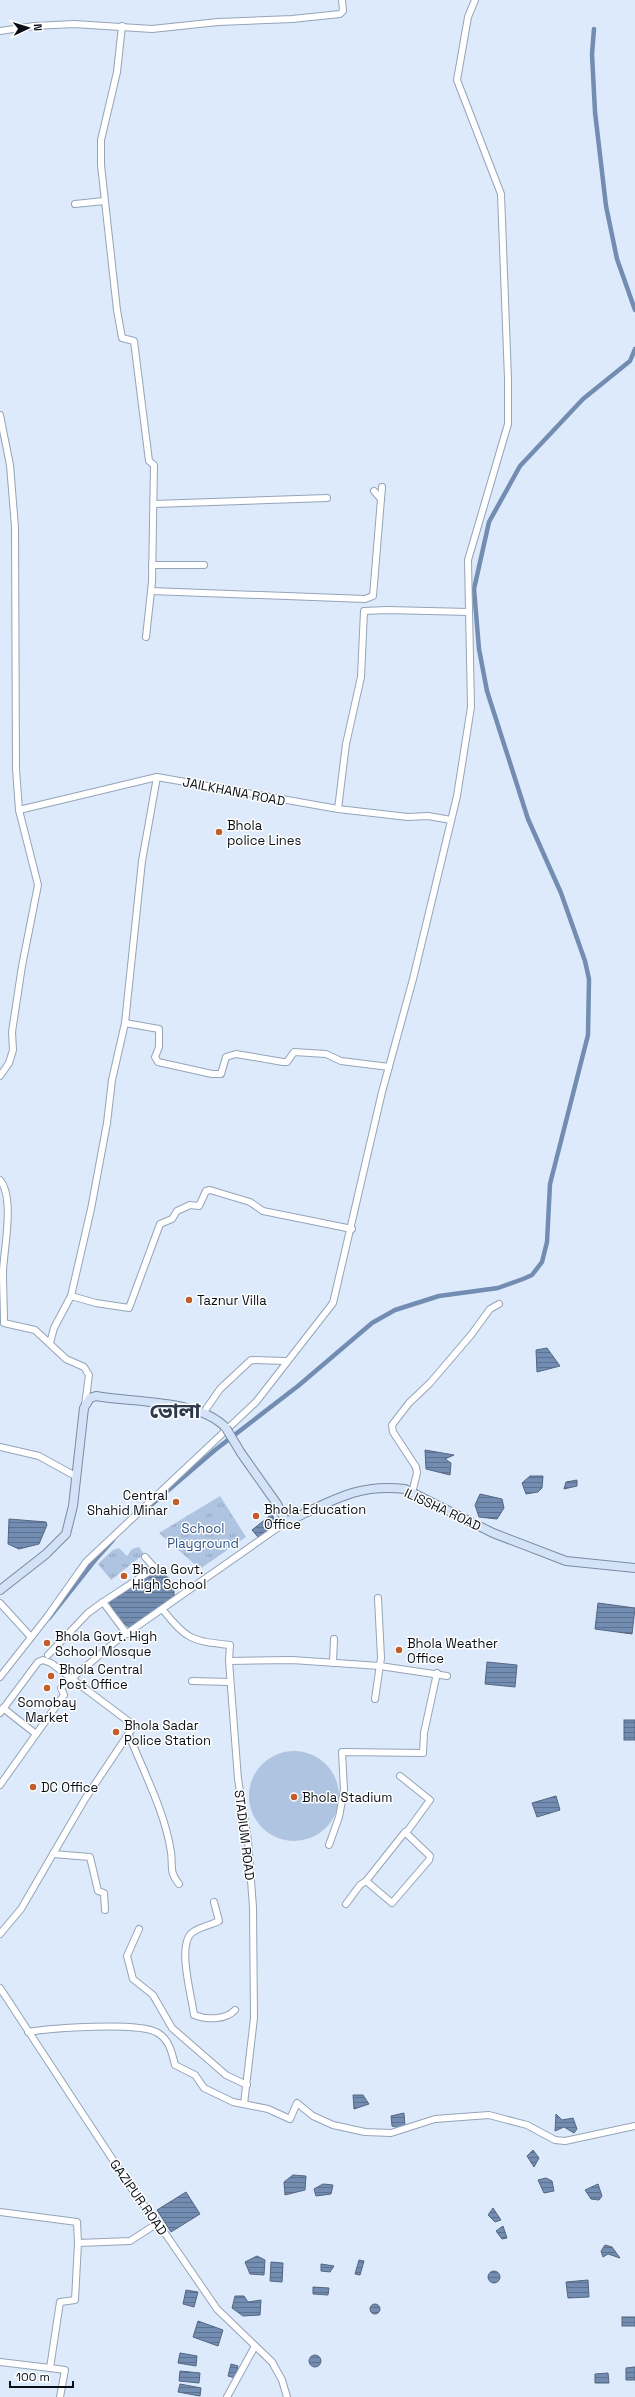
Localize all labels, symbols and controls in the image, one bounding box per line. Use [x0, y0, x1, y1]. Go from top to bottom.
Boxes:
north arrow [8, 8, 48, 48]
text: N [31, 23, 45, 31]
street label: JAILKHANA ROAD [181, 773, 287, 810]
place label: Bhola police Lines [227, 817, 302, 849]
marker: Bhola police Lines [214, 827, 224, 837]
place label: Taznur Villa [197, 1292, 267, 1309]
marker: Taznur Villa [184, 1295, 194, 1305]
district label: ভোলা [149, 1397, 202, 1424]
street label: ILISSHA ROAD [402, 1484, 484, 1535]
place label: Central Shahid Minar [87, 1487, 168, 1519]
marker: Central Shahid Minar [171, 1497, 181, 1507]
place label: Bhola Education Office [264, 1501, 366, 1533]
marker: Bhola Education Office [251, 1511, 261, 1521]
park label: School Playground [167, 1520, 239, 1552]
place label: Bhola Govt. High School [132, 1561, 206, 1593]
marker: Bhola Govt. High School [119, 1571, 129, 1581]
place label: Bhola Govt. High School Mosque [55, 1628, 157, 1660]
place label: Bhola Weather Office [407, 1635, 498, 1667]
marker: Bhola Govt. High School Mosque [42, 1638, 52, 1648]
marker: Bhola Weather Office [394, 1645, 404, 1655]
place label: Bhola Central Post Office [59, 1661, 143, 1693]
marker: Bhola Central Post Office [46, 1671, 56, 1681]
marker: Somobay Market [42, 1683, 52, 1693]
place label: Somobay Market [18, 1694, 76, 1726]
place label: Bhola Sadar Police Station [124, 1717, 211, 1749]
marker: Bhola Sadar Police Station [111, 1727, 121, 1737]
place label: DC Office [41, 1779, 98, 1796]
marker: DC Office [28, 1782, 38, 1792]
street label: STADIUM ROAD [231, 1789, 258, 1881]
place label: Bhola Stadium [302, 1789, 393, 1806]
marker: Bhola Stadium [289, 1792, 299, 1802]
street label: GAZIPUR ROAD [106, 2156, 171, 2239]
scale bar [10, 2363, 73, 2389]
text: 100 m [16, 2369, 50, 2385]

